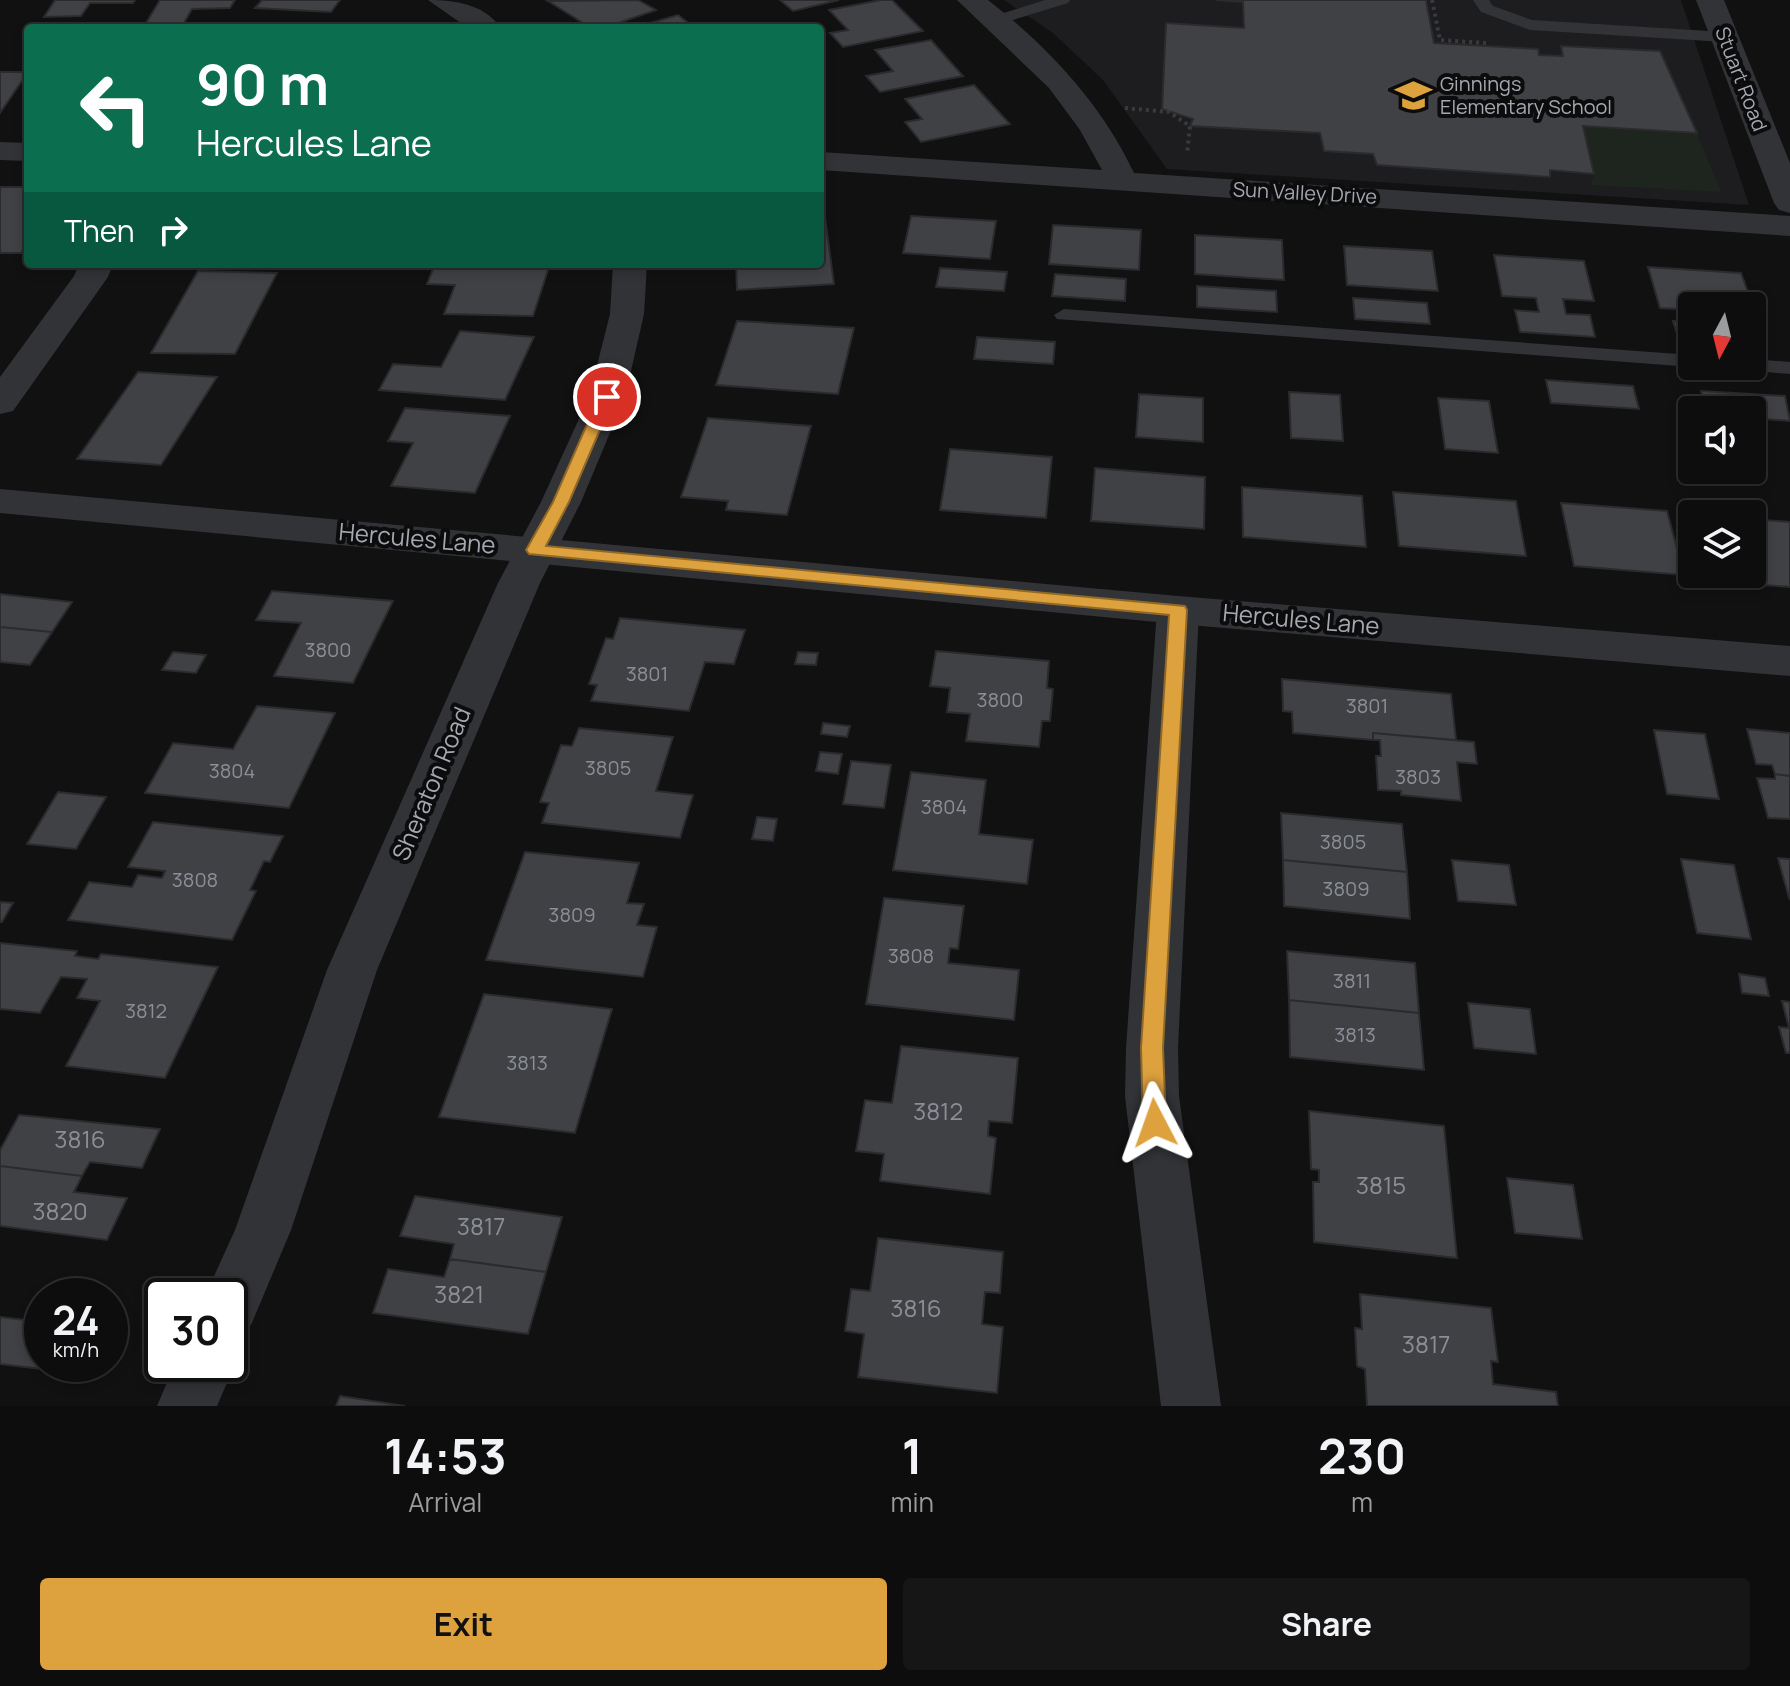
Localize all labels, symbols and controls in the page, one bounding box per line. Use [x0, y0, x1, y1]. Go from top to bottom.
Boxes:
street label: Stuart Road [1709, 23, 1774, 135]
text: 90 m [196, 45, 329, 122]
icon: left [64, 56, 168, 160]
place label: Ginnings Elementary School [1440, 70, 1612, 120]
school or university icon: Ginnings Elementary School [1395, 77, 1433, 115]
text: Hercules Lane [196, 118, 432, 167]
street label: Sun Valley Drive [1232, 175, 1378, 210]
icon: right [151, 208, 195, 252]
text: Then [64, 210, 135, 251]
north arrow [1678, 292, 1766, 380]
map controls [1678, 292, 1766, 588]
pin [573, 363, 641, 431]
icon: arrive [585, 375, 629, 419]
button: sound [1678, 396, 1766, 484]
button: layers [1678, 500, 1766, 588]
street label: Hercules Lane [337, 514, 497, 561]
street label: Hercules Lane [1221, 595, 1381, 642]
house number: 3800 [304, 636, 352, 663]
house number: 3801 [626, 660, 668, 687]
house number: 3800 [976, 686, 1024, 713]
house number: 3801 [1346, 692, 1388, 719]
street label: Sheraton Road [383, 702, 478, 865]
house number: 3805 [585, 754, 631, 781]
house number: 3804 [209, 757, 255, 784]
house number: 3803 [1395, 763, 1441, 790]
house number: 3804 [921, 793, 967, 820]
house number: 3805 [1320, 828, 1366, 855]
house number: 3808 [172, 866, 218, 893]
house number: 3809 [1322, 875, 1370, 902]
house number: 3809 [548, 901, 596, 928]
house number: 3808 [888, 942, 934, 969]
house number: 3811 [1333, 967, 1371, 994]
house number: 3812 [125, 997, 167, 1024]
house number: 3813 [1334, 1021, 1376, 1048]
house number: 3813 [506, 1049, 548, 1076]
position arrow [1113, 1081, 1197, 1165]
house number: 3812 [913, 1094, 963, 1127]
house number: 3816 [54, 1122, 106, 1155]
house number: 3815 [1356, 1168, 1406, 1201]
house number: 3820 [32, 1194, 88, 1227]
house number: 3817 [457, 1209, 505, 1242]
house number: 3821 [434, 1277, 484, 1310]
speed limit sign: 30 [144, 1278, 248, 1382]
house number: 3816 [890, 1291, 942, 1324]
text: 24 [52, 1292, 100, 1347]
house number: 3817 [1402, 1327, 1450, 1360]
text: km/h [53, 1336, 99, 1363]
text: 14:53 [384, 1423, 507, 1488]
text: 1 [902, 1423, 923, 1488]
text: 230 [1318, 1423, 1406, 1488]
text: Arrival [408, 1484, 482, 1520]
text: min [891, 1484, 934, 1520]
text: m [1351, 1484, 1373, 1520]
button: Exit [40, 1578, 887, 1670]
button: Share [903, 1578, 1750, 1670]

